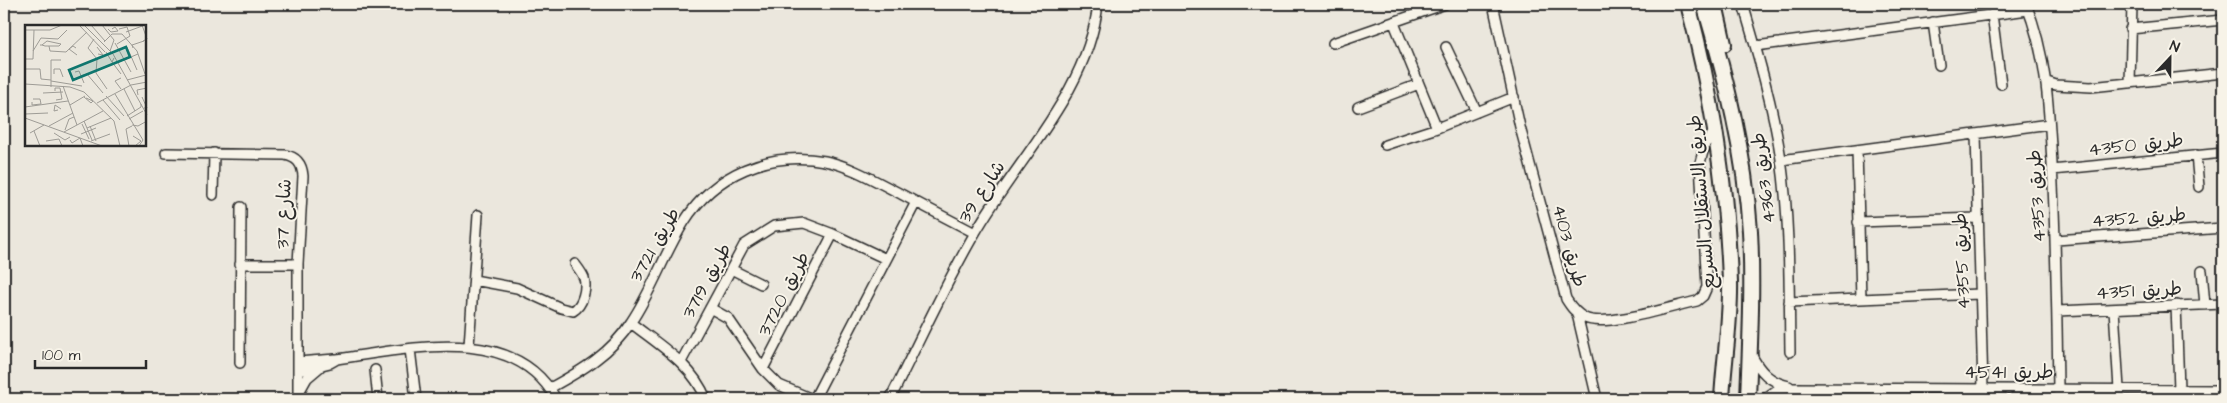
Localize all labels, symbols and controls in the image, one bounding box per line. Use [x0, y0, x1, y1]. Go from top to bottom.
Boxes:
inset map [25, 25, 146, 146]
north arrow [2144, 32, 2194, 82]
text: N [2167, 36, 2183, 58]
street label: طريق الاستقلال السريع [1681, 114, 1723, 290]
street label: طريق 4350 [2087, 127, 2185, 163]
street label: طريق 4363 [1745, 131, 1783, 225]
street label: طريق 4353 [2021, 149, 2053, 243]
street label: شارع 39 [952, 156, 1012, 228]
street label: شارع 37 [269, 179, 299, 249]
street label: طريق 4352 [2091, 201, 2187, 235]
street label: طريق 4103 [1545, 202, 1593, 290]
street label: طريق 3721 [623, 203, 687, 287]
street label: طريق 4355 [1947, 212, 1977, 310]
street label: طريق 3719 [675, 239, 739, 323]
street label: طريق 3720 [751, 247, 817, 341]
street label: طريق 4351 [2095, 275, 2183, 307]
scale bar [35, 338, 146, 370]
text: 100 m [42, 345, 81, 366]
street label: طريق 4541 [1964, 359, 2054, 386]

